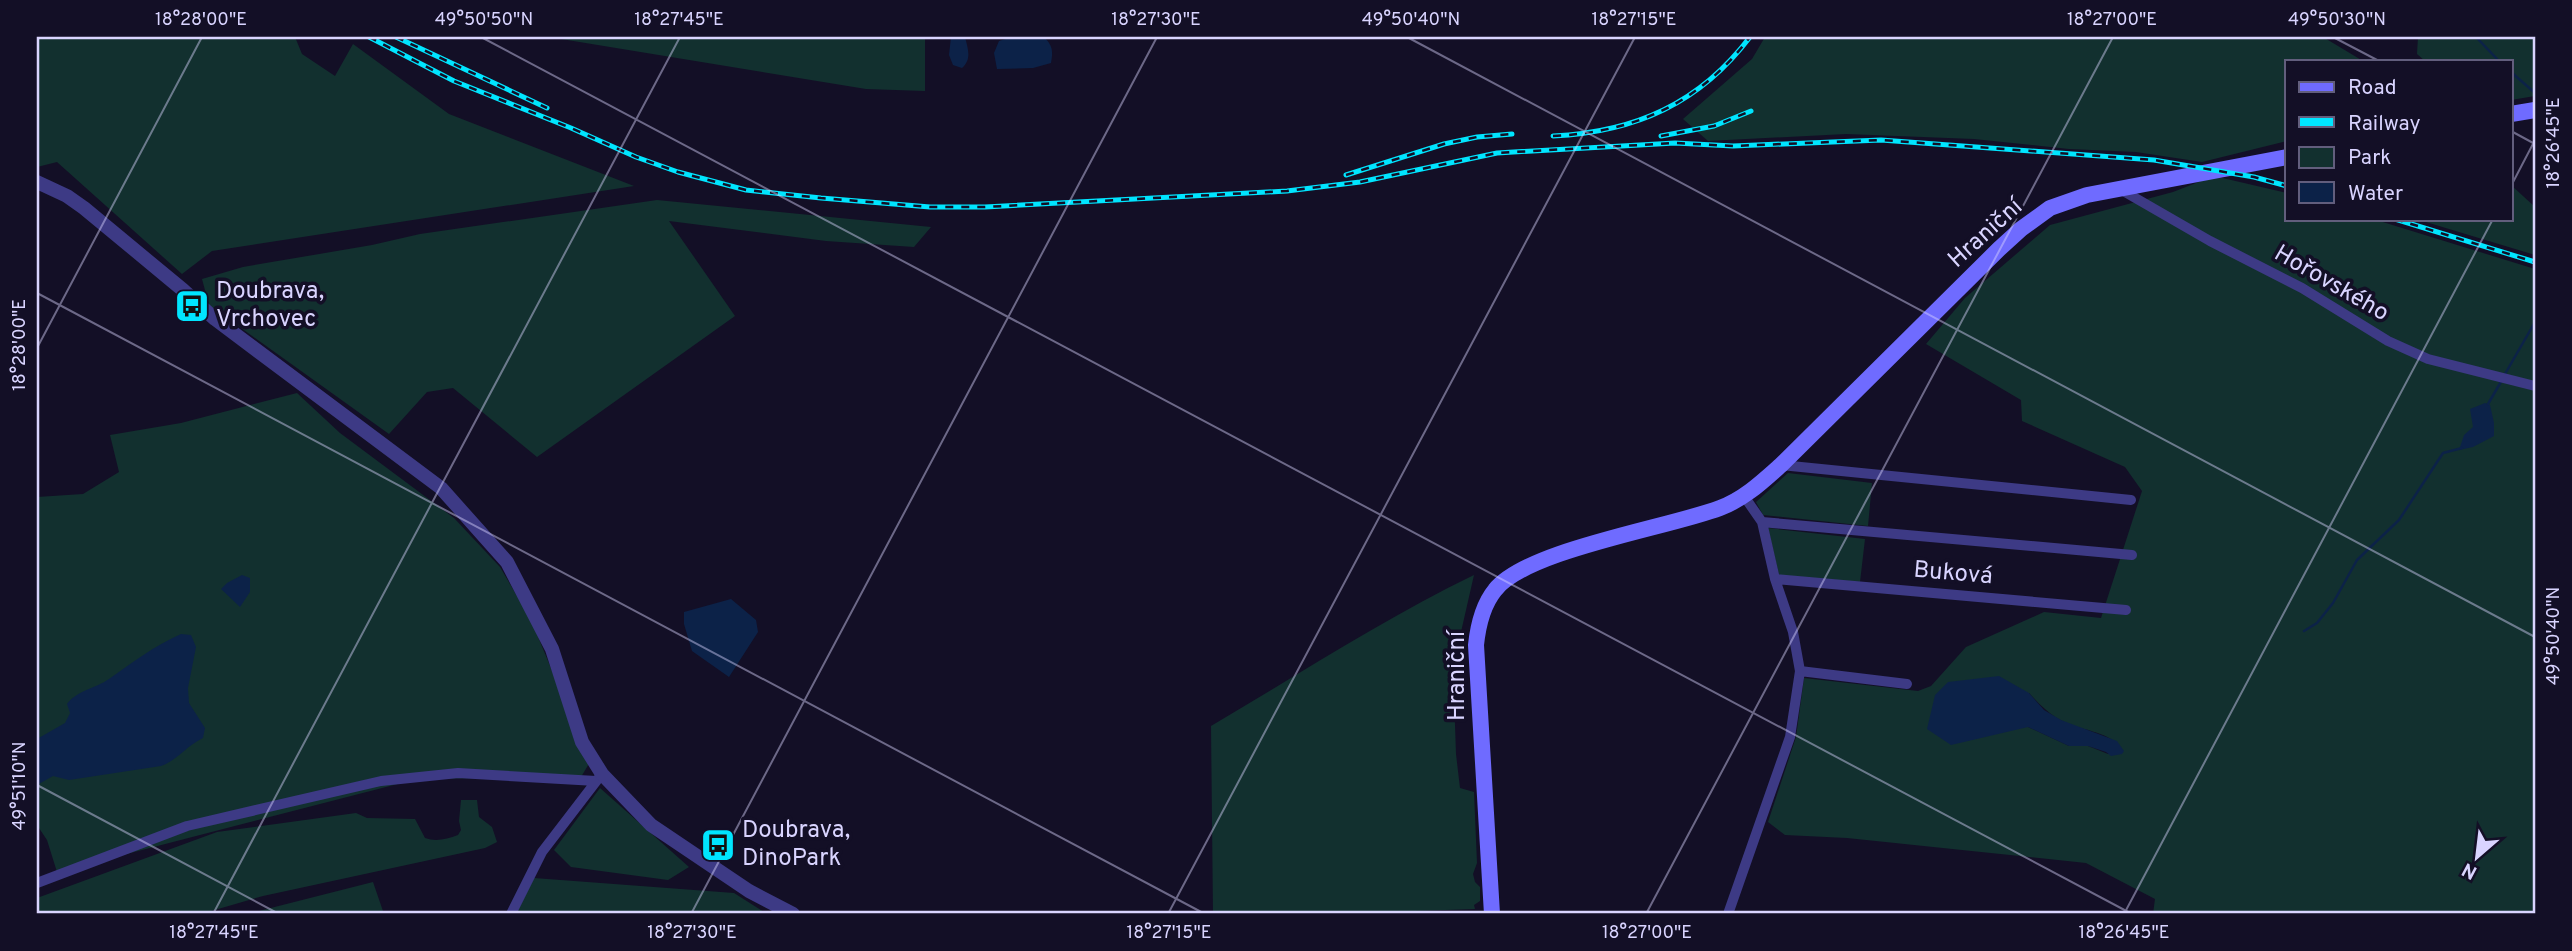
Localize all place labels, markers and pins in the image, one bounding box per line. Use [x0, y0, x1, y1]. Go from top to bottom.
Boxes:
place label: Doubrava, Vrchovec [216, 277, 324, 335]
bus stop icon: Doubrava, Vrchovec [173, 287, 211, 325]
place label: Doubrava, DinoPark [742, 816, 850, 874]
bus stop icon: Doubrava, DinoPark [699, 826, 737, 864]

